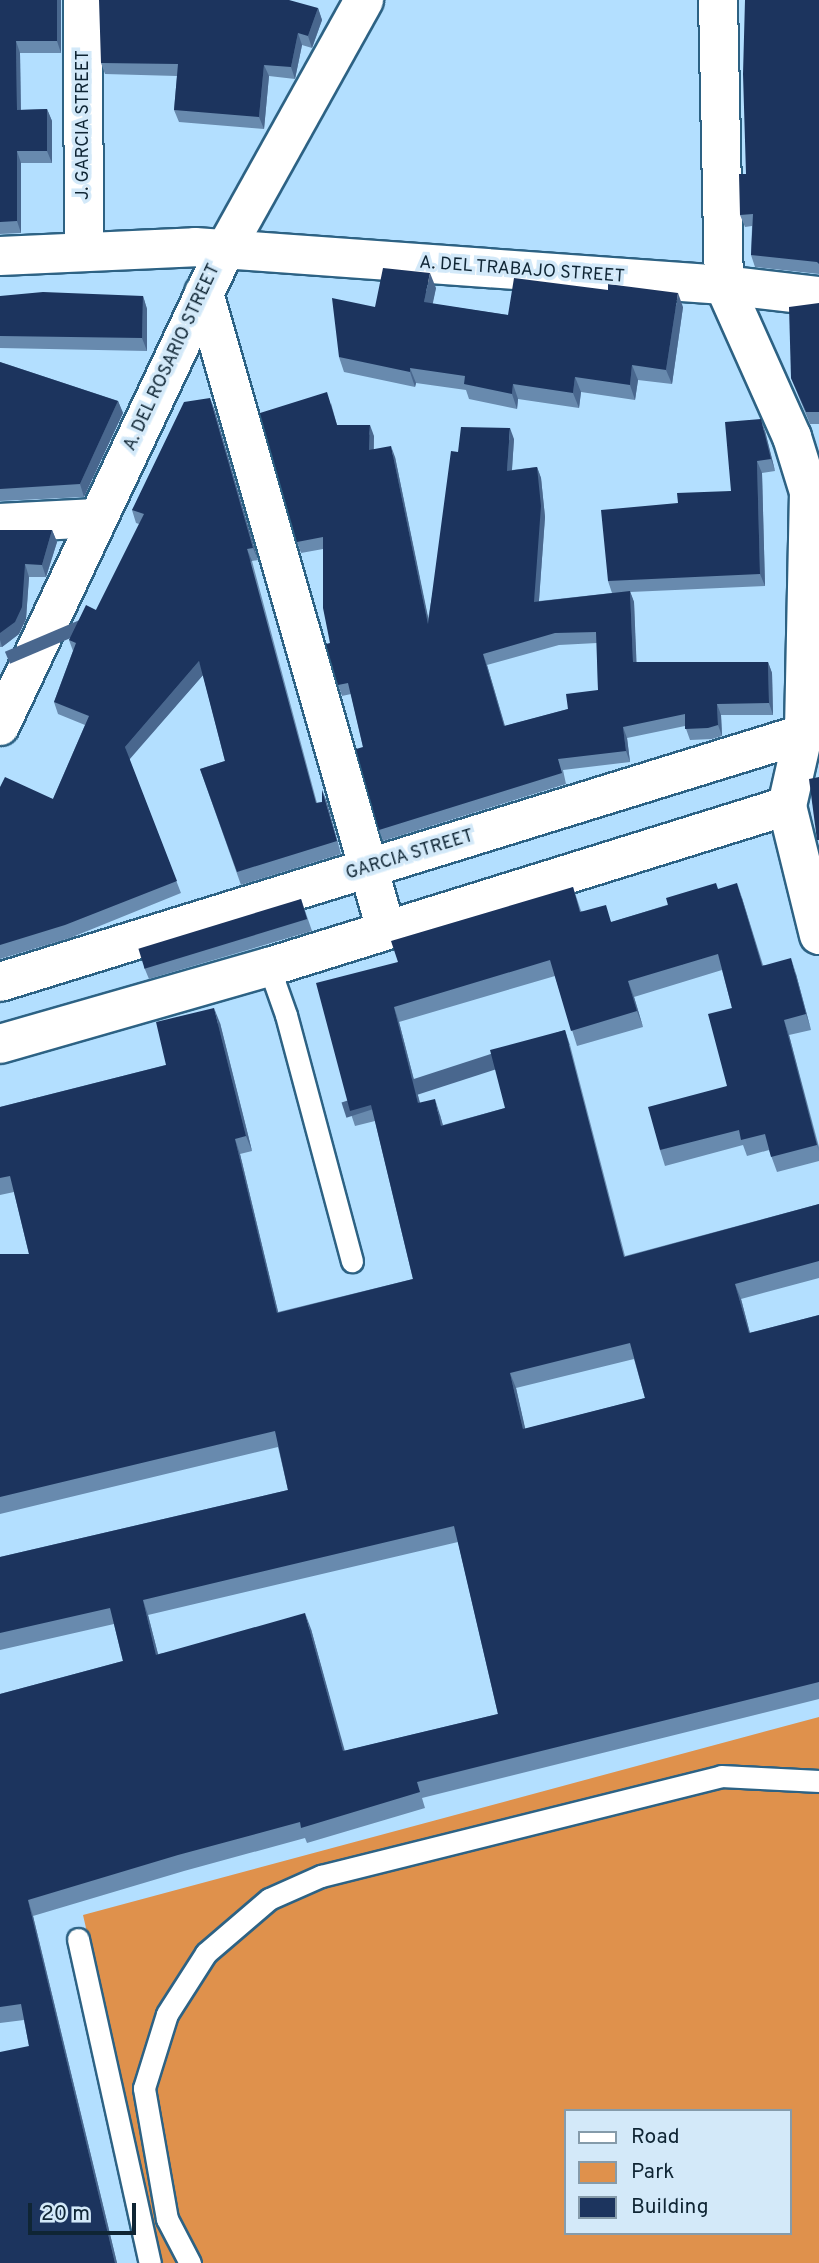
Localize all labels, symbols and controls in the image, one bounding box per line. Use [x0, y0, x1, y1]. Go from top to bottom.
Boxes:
street label: J. GARCIA STREET [73, 50, 95, 200]
street label: A. DEL TRABAJO STREET [418, 253, 626, 289]
street label: A. DEL ROSARIO STREET [120, 261, 226, 455]
street label: GARCIA STREET [343, 826, 477, 886]
legend [564, 2109, 791, 2235]
text: Road [631, 2124, 680, 2151]
text: Park [631, 2159, 674, 2186]
scale bar [32, 2190, 140, 2234]
text: Building [631, 2194, 709, 2221]
text: 20 m [41, 2201, 90, 2228]

